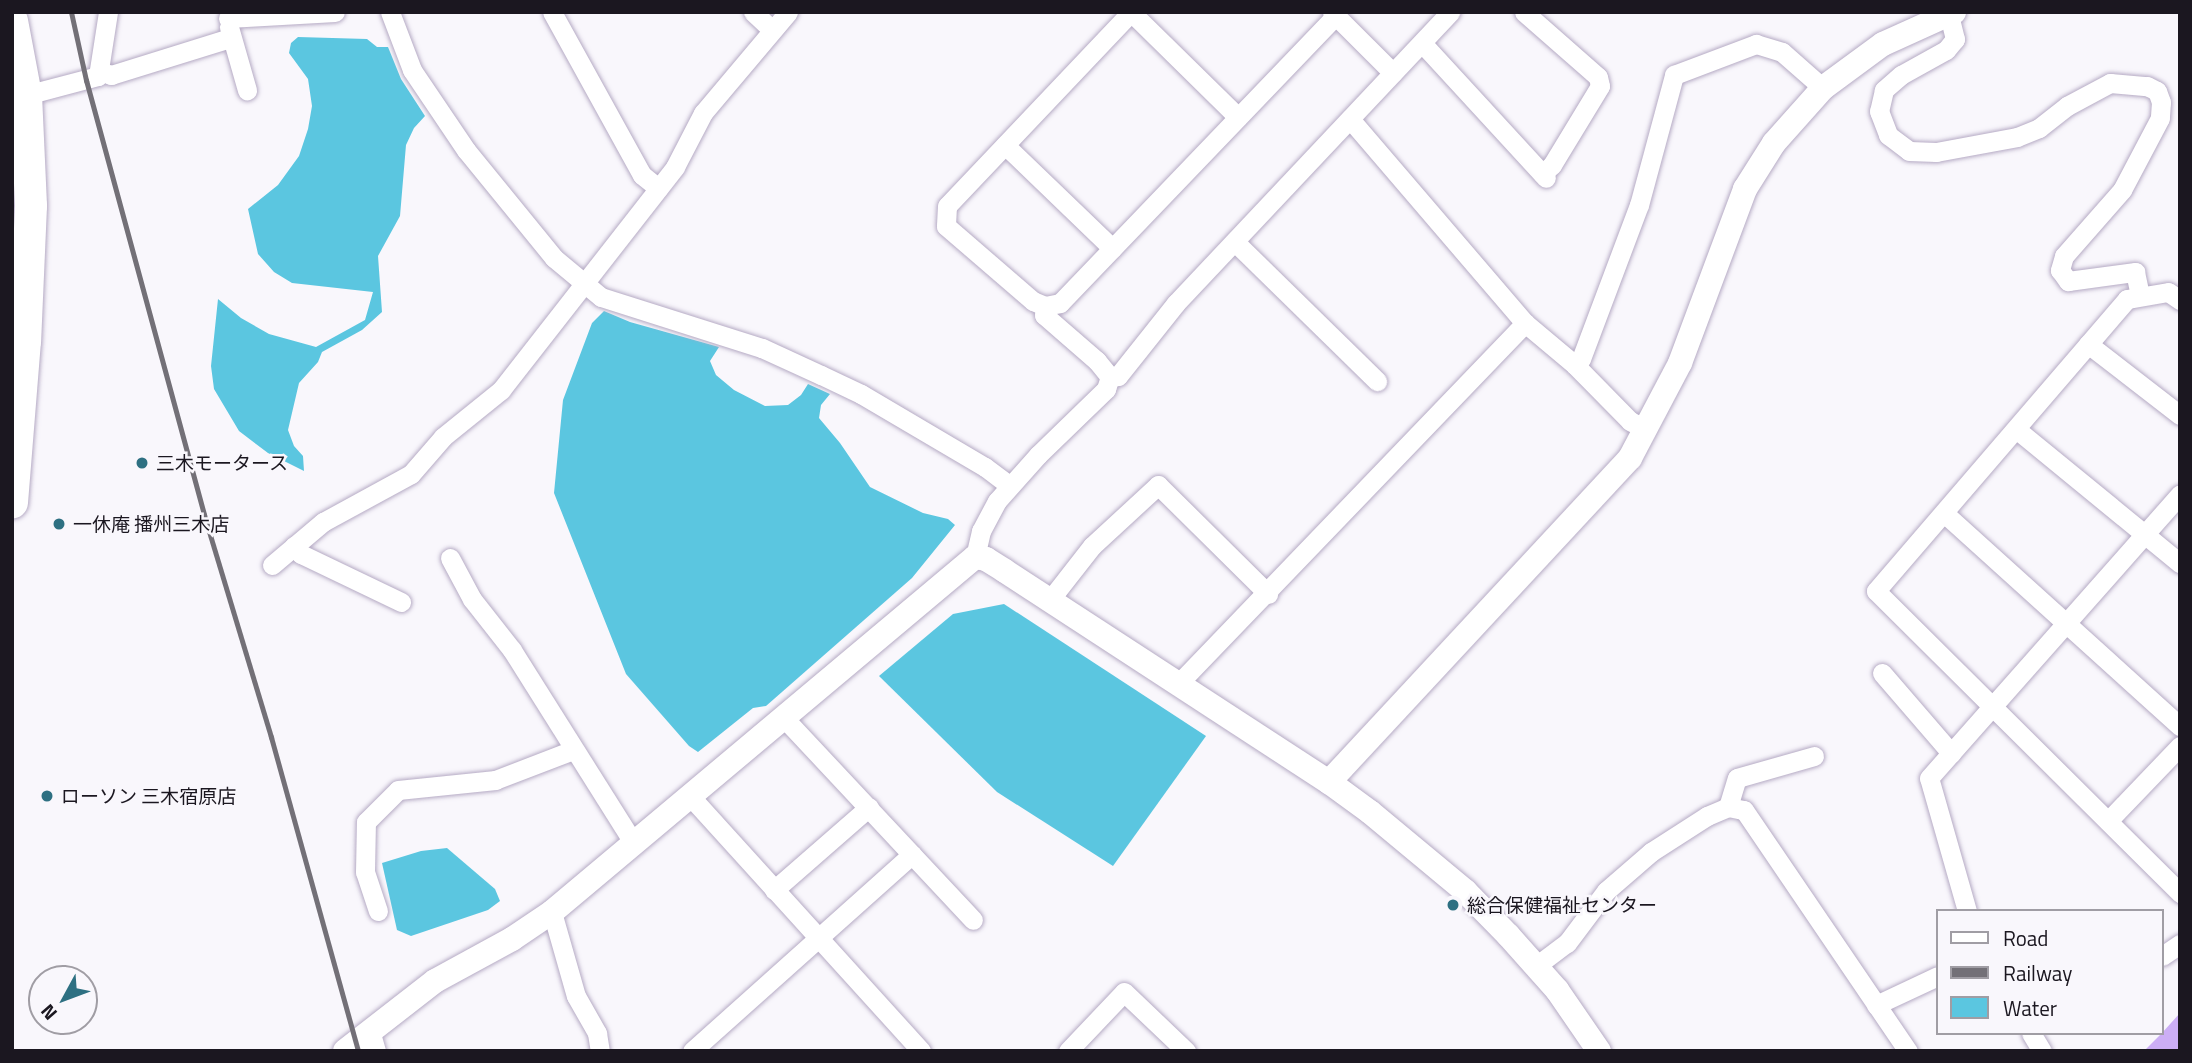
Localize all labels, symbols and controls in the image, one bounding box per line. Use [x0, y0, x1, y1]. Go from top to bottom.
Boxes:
place label: 三木モータース [156, 452, 289, 474]
marker: 三木モータース [134, 455, 150, 471]
place label: 一休庵 播州三木店 [73, 513, 229, 535]
marker: 一休庵 播州三木店 [51, 516, 67, 532]
place label: ローソン 三木宿原店 [61, 785, 236, 807]
marker: ローソン 三木宿原店 [39, 788, 55, 804]
place label: 総合保健福祉センター [1467, 894, 1657, 916]
marker: 総合保健福祉センター [1445, 897, 1461, 913]
legend [1937, 909, 2164, 1035]
text: Road [2003, 922, 2048, 954]
text: Railway [2003, 957, 2072, 989]
north arrow [28, 965, 98, 1035]
text: Water [2003, 992, 2057, 1024]
text: N [33, 998, 64, 1027]

